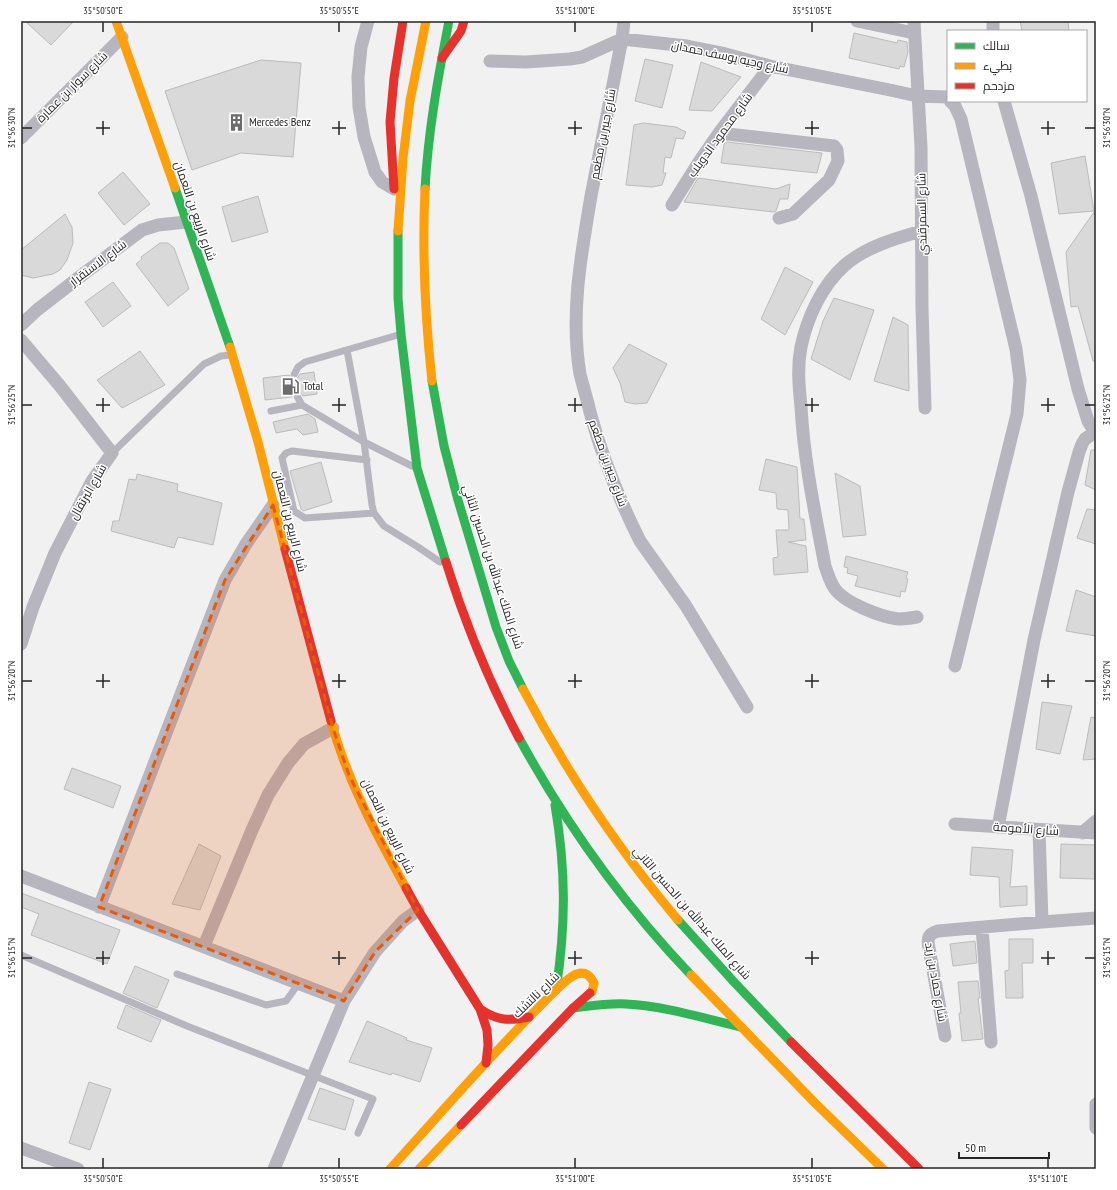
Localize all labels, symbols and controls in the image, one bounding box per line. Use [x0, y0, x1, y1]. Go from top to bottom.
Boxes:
text: 35°50'50"E [83, 4, 123, 17]
text: 35°50'55"E [319, 4, 359, 17]
text: 35°51'00"E [555, 4, 595, 17]
text: 35°51'05"E [792, 4, 832, 17]
legend [947, 30, 1087, 102]
street label: شارع وجيه يوسف حمدان [670, 37, 790, 77]
text: سالك [983, 38, 1010, 53]
street label: شارع سوار بن عمارة [33, 48, 111, 126]
text: بطيء [983, 58, 1012, 76]
text: مزدحم [983, 78, 1015, 94]
street label: شارع جبير بن مطعم [586, 87, 620, 181]
street label: شارع محمود الدويلب [684, 90, 756, 180]
text: 31°56'30"N [5, 108, 18, 148]
text: 31°56'30"N [1100, 108, 1113, 148]
building icon: Mercedes Benz [226, 112, 246, 132]
place label: Mercedes Benz [249, 114, 311, 129]
street label: شارع الربيع بن النعمان [170, 159, 220, 263]
street label: شارع السمرقندي [913, 173, 933, 255]
street label: شارع الاستقرار [65, 236, 130, 290]
fuel station icon: Total [280, 376, 300, 396]
place label: Total [303, 378, 323, 393]
text: 31°56'25"N [5, 385, 18, 425]
text: 31°56'25"N [1100, 385, 1113, 425]
street label: شارع جبير بن مطعم [585, 417, 631, 509]
street label: شارع البرتقال [66, 461, 110, 523]
street label: شارع الربيع بن النعمان [270, 468, 310, 574]
street label: شارع الملك عبدالله بن الحسين الثاني [457, 483, 527, 652]
text: 31°56'20"N [5, 661, 18, 701]
text: 31°56'20"N [1100, 661, 1113, 701]
street label: شارع الربيع بن النعمان [358, 776, 418, 876]
street label: شارع الأمومة [993, 819, 1060, 839]
street label: شارع الملك عبدالله بن الحسين الثاني [628, 843, 755, 985]
text: 31°56'15"N [5, 938, 18, 978]
text: 31°56'15"N [1100, 938, 1113, 978]
street label: شارع حماد بن زيد [921, 941, 951, 1023]
street label: شارع نالتشك [509, 969, 563, 1021]
scale bar [959, 1134, 1049, 1160]
text: 50 m [965, 1140, 986, 1155]
text: 35°50'50"E [83, 1172, 123, 1185]
text: 35°50'55"E [319, 1172, 359, 1185]
text: 35°51'00"E [555, 1172, 595, 1185]
text: 35°51'05"E [792, 1172, 832, 1185]
text: 35°51'10"E [1028, 1172, 1068, 1185]

